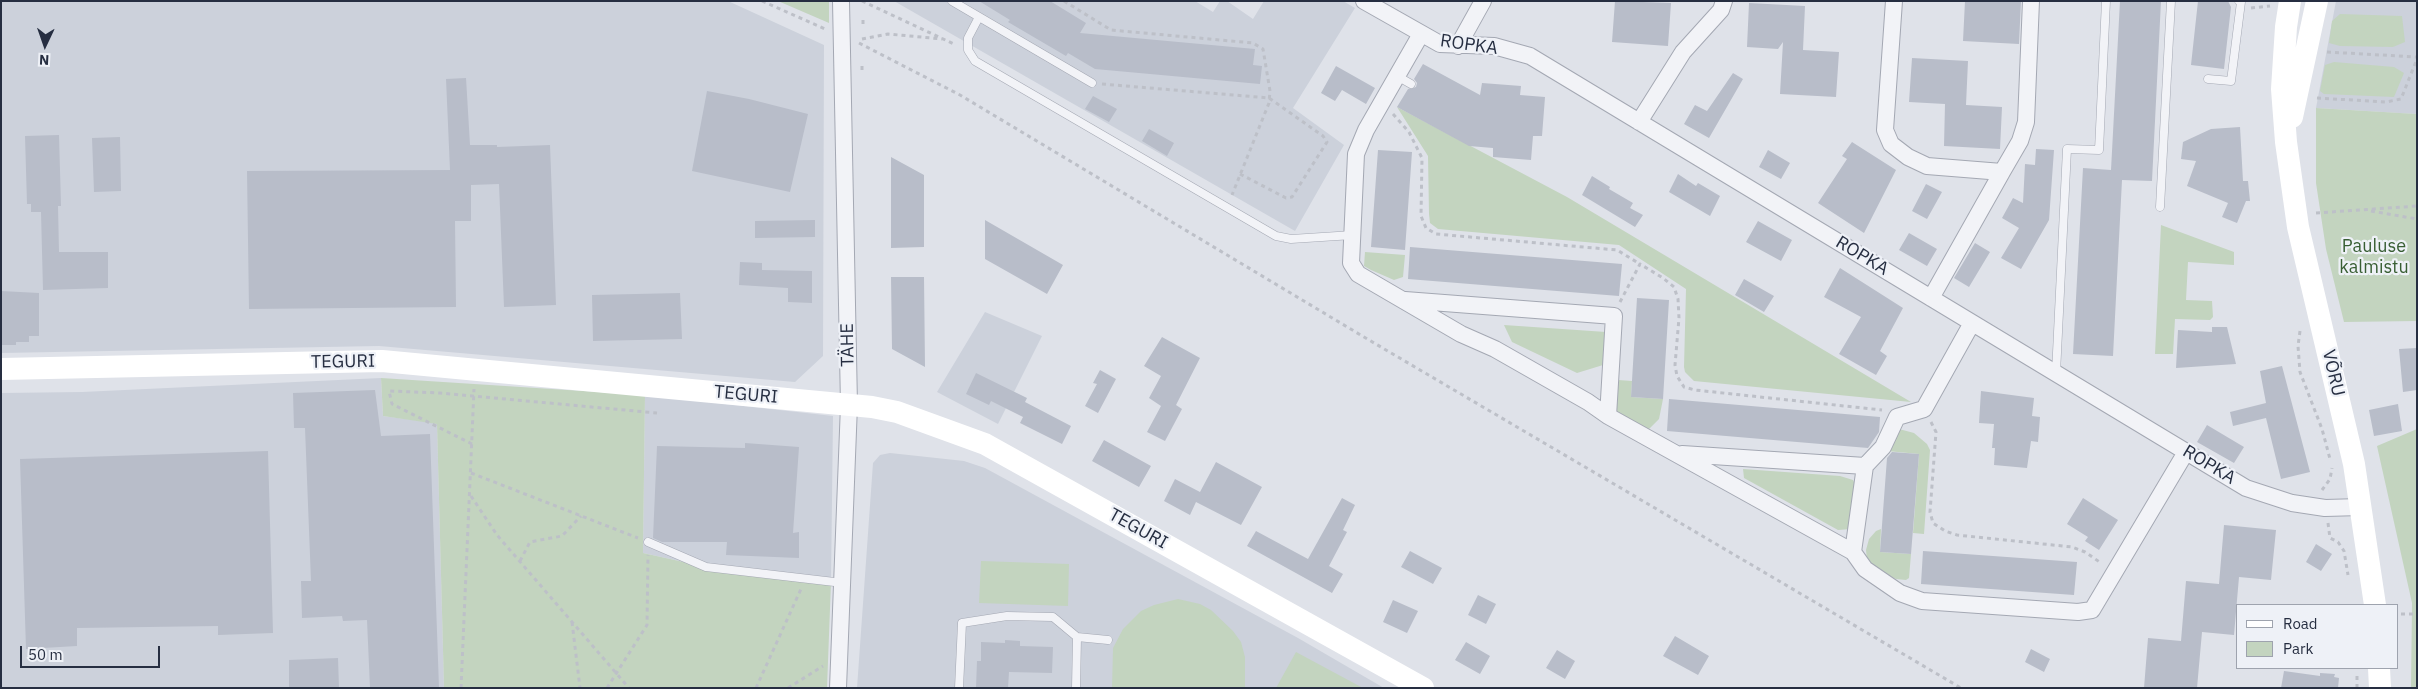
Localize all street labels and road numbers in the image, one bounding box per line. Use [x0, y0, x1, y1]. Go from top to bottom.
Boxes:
street label: ROPKA [1439, 30, 1499, 60]
street label: ROPKA [1832, 232, 1892, 280]
street label: TÄHE [837, 323, 859, 367]
street label: VÕRU [2317, 348, 2349, 398]
street label: TEGURI [311, 351, 375, 373]
street label: TEGURI [713, 381, 779, 409]
street label: ROPKA [2179, 441, 2239, 489]
street label: TEGURI [1105, 504, 1171, 554]

